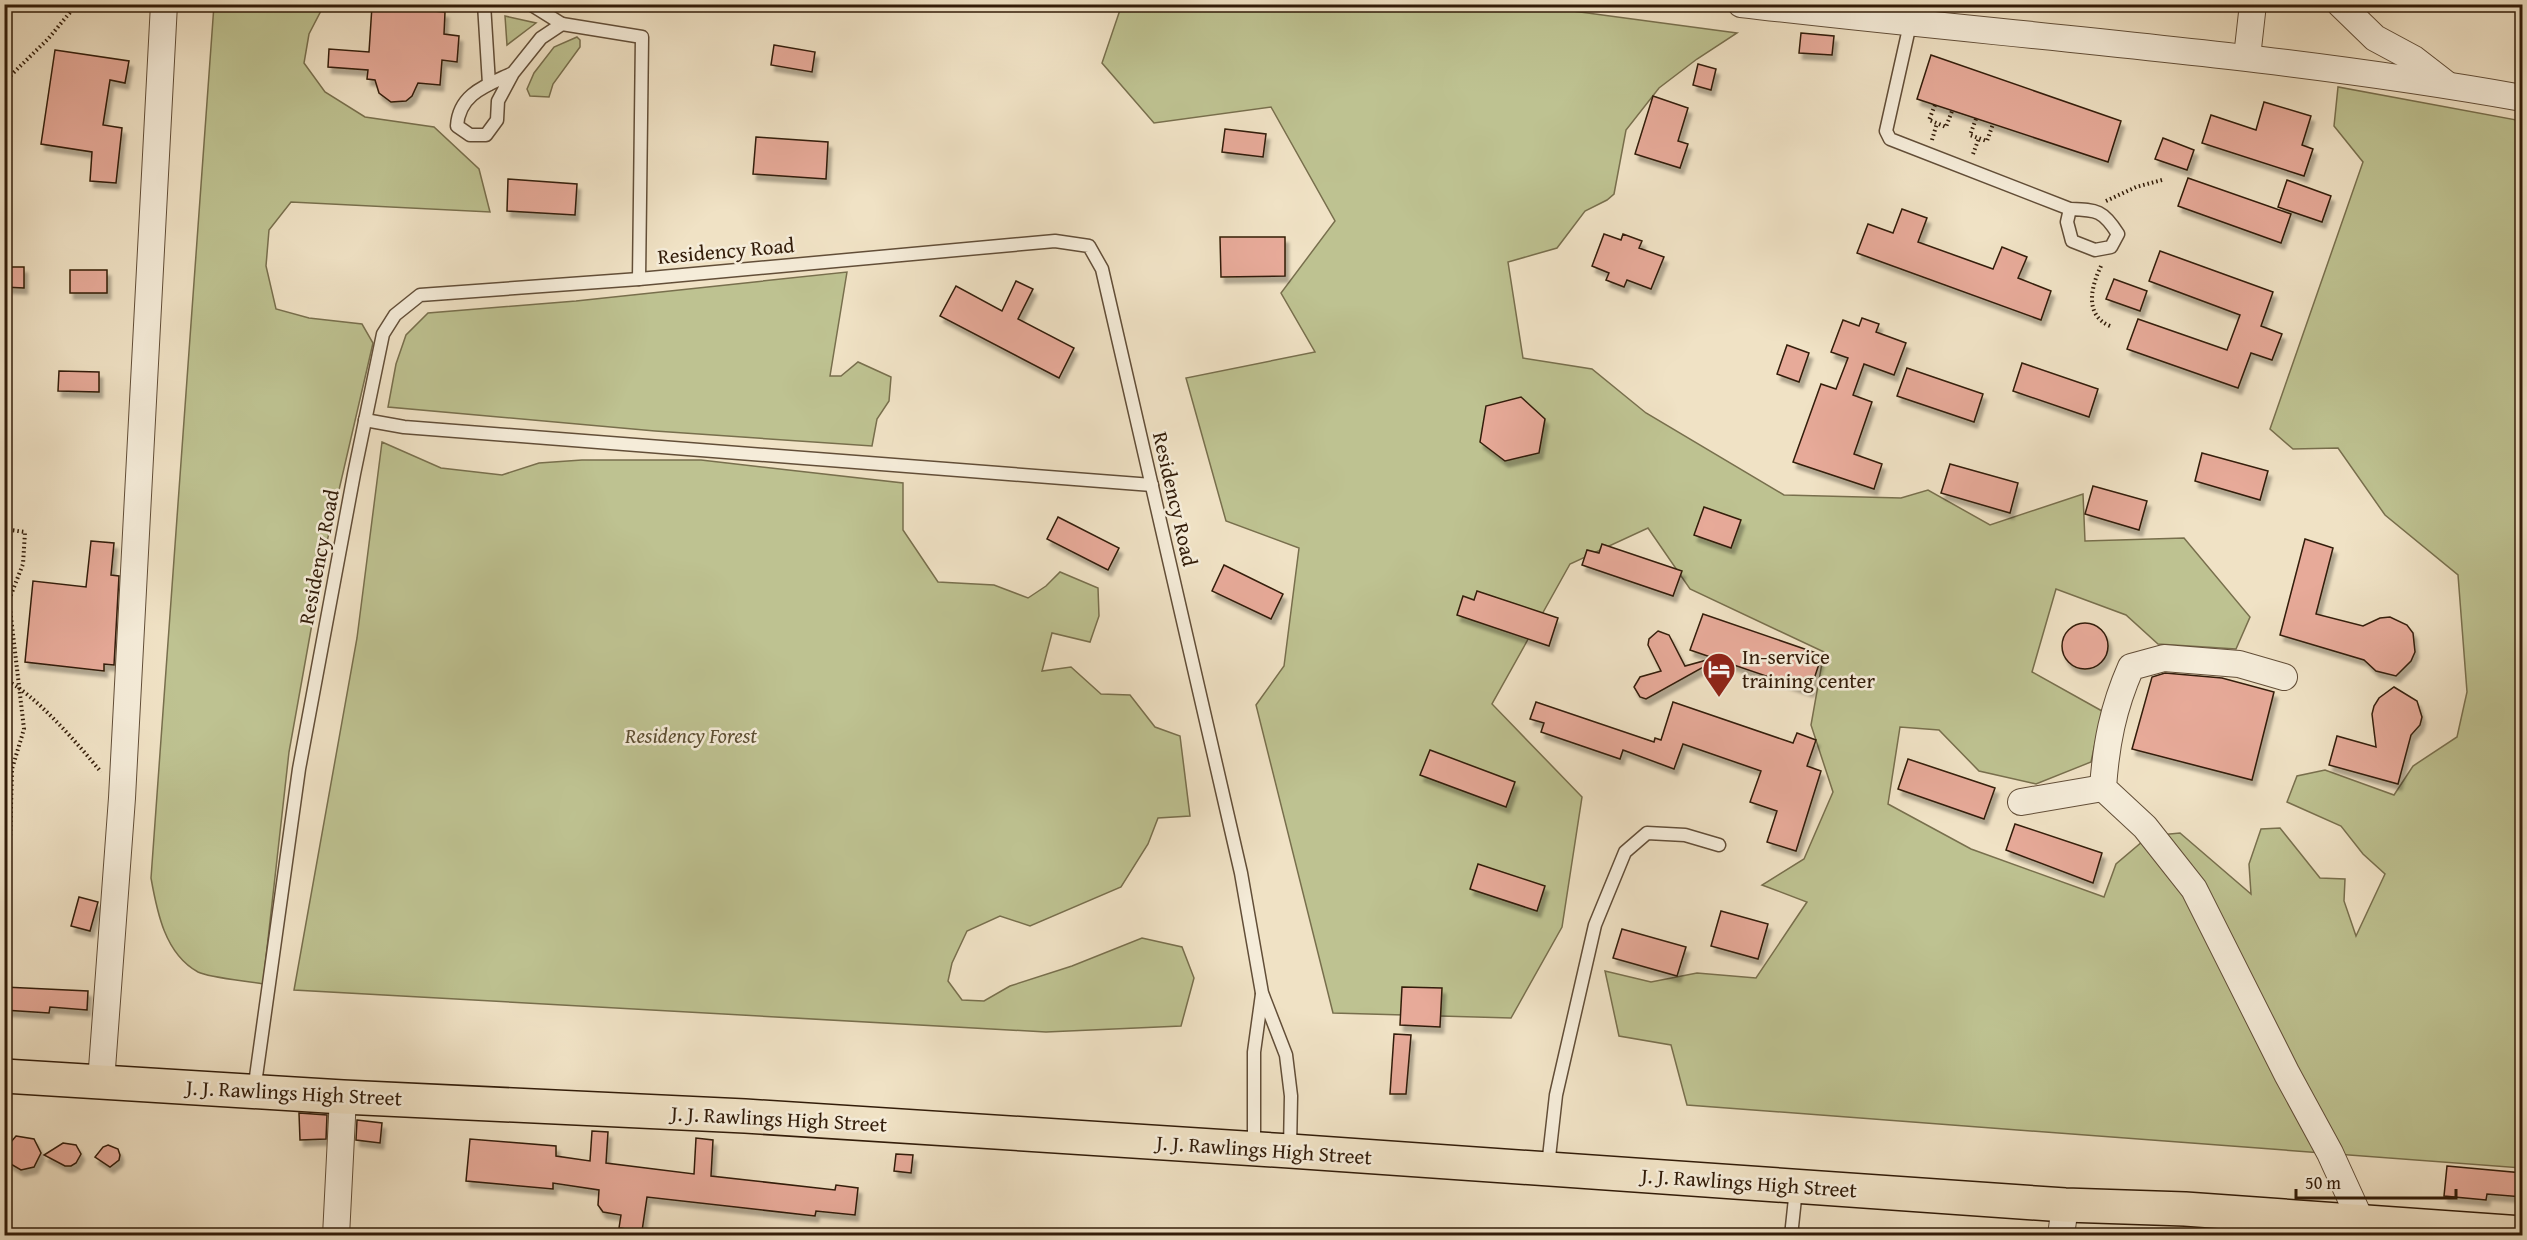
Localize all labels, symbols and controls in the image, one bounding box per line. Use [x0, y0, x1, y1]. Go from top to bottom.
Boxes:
street label: Residency Road [656, 229, 797, 272]
street label: Residency Road [1145, 428, 1206, 570]
street label: Residency Road [290, 486, 347, 627]
place label: In-service training center [1742, 641, 1875, 696]
hotel icon: In-service training center [1701, 651, 1737, 698]
park label: Residency Forest [624, 720, 757, 751]
street label: J. J. Rawlings High Street [182, 1071, 403, 1114]
street label: J. J. Rawlings High Street [667, 1097, 888, 1140]
street label: J. J. Rawlings High Street [1152, 1126, 1373, 1173]
street label: J. J. Rawlings High Street [1637, 1159, 1858, 1206]
scale bar [2296, 1162, 2456, 1200]
text: 50 m [2305, 1169, 2341, 1196]

